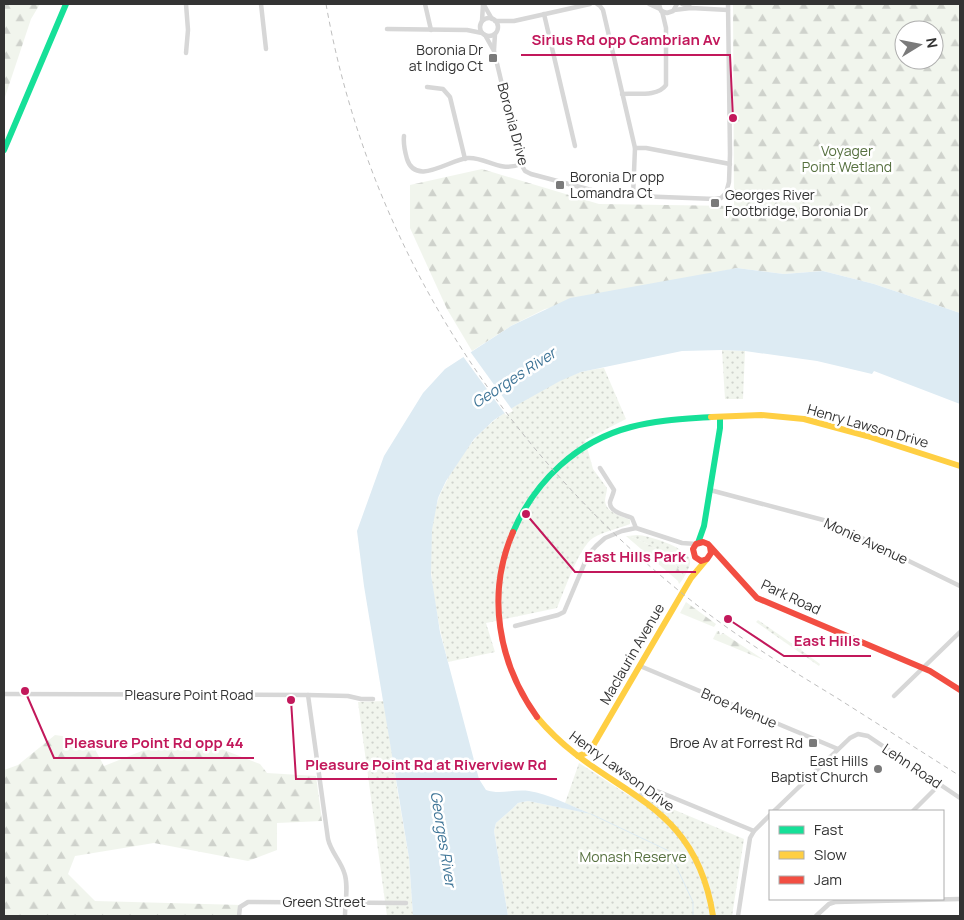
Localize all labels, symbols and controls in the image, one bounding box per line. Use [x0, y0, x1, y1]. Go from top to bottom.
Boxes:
north arrow [894, 20, 944, 70]
callout: Sirius Rd opp Cambrian Av [521, 25, 730, 55]
text: Sirius Rd opp Cambrian Av [531, 29, 721, 50]
text: N [922, 36, 943, 49]
place label: Boronia Dr at Indigo Ct [409, 40, 483, 75]
marker: Boronia Dr at Indigo Ct [487, 52, 499, 64]
street label: Boronia Drive [493, 80, 534, 167]
park label: Voyager Point Wetland [802, 141, 892, 176]
place label: Boronia Dr opp Lomandra Ct [570, 167, 664, 202]
marker: Boronia Dr opp Lomandra Ct [554, 179, 566, 191]
place label: Georges River Footbridge, Boronia Dr [725, 185, 868, 220]
marker: Georges River Footbridge, Boronia Dr [709, 197, 721, 209]
water label: Georges River [468, 341, 562, 413]
street label: Henry Lawson Drive [805, 399, 931, 452]
street label: Monie Avenue [821, 513, 911, 568]
callout: East Hills Park [575, 542, 696, 572]
text: East Hills Park [584, 546, 687, 567]
street label: Park Road [758, 574, 824, 619]
street label: Maclaurin Avenue [595, 600, 668, 708]
callout: East Hills [784, 626, 871, 656]
text: East Hills [794, 630, 860, 651]
street label: Broe Avenue [698, 683, 780, 732]
street label: Pleasure Point Road [125, 685, 253, 704]
street label: Henry Lawson Drive [566, 726, 679, 815]
callout: Pleasure Point Rd opp 44 [54, 728, 254, 758]
text: Pleasure Point Rd opp 44 [64, 732, 244, 753]
place label: Broe Av at Forrest Rd [670, 733, 803, 752]
marker: Broe Av at Forrest Rd [807, 737, 819, 749]
street label: Lehn Road [879, 739, 946, 792]
callout: Pleasure Point Rd at Riverview Rd [296, 749, 557, 779]
place label: East Hills Baptist Church [771, 751, 868, 786]
text: Pleasure Point Rd at Riverview Rd [305, 754, 547, 775]
marker: East Hills Baptist Church [872, 763, 884, 775]
water label: Georges River [426, 790, 462, 891]
legend [769, 810, 944, 900]
text: Fast [814, 819, 843, 840]
text: Slow [814, 844, 847, 865]
park label: Monash Reserve [579, 847, 687, 866]
text: Jam [814, 869, 842, 890]
street label: Green Street [282, 892, 366, 911]

